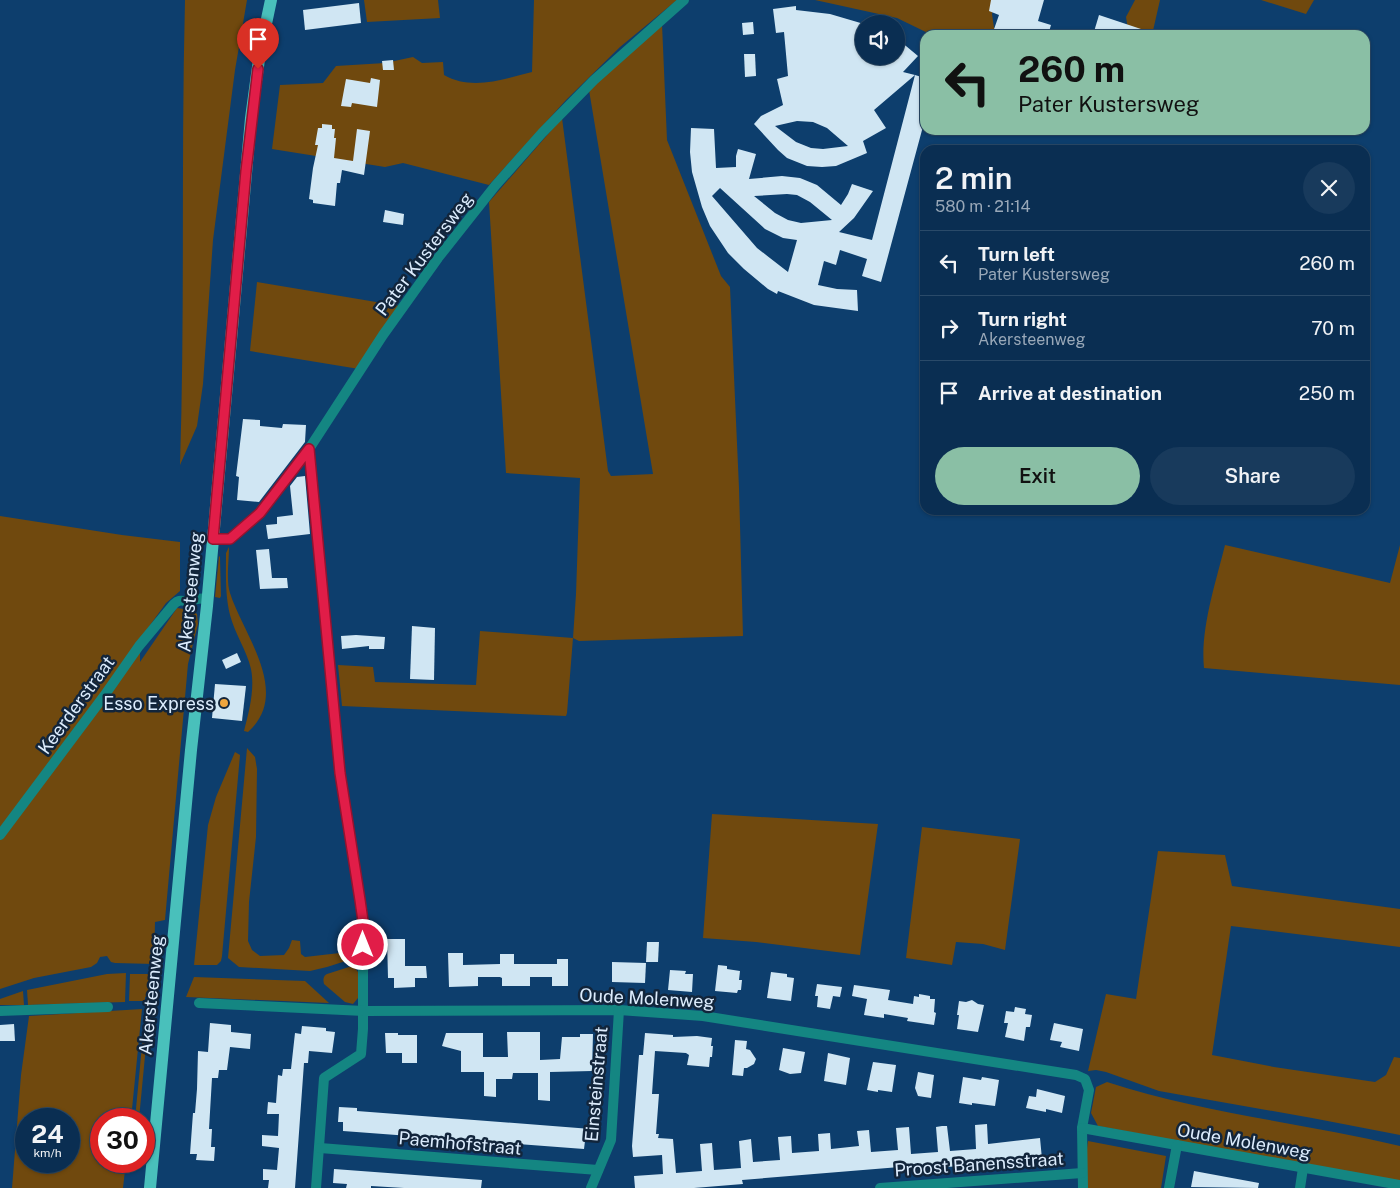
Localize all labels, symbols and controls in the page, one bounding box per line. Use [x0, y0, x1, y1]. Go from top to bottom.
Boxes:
map controls [855, 15, 905, 65]
button: sound [855, 15, 905, 65]
pin [237, 18, 279, 69]
icon: arrive [244, 25, 272, 53]
text: 260 m [1018, 49, 1125, 90]
icon: left [935, 50, 1000, 115]
text: Pater Kustersweg [1018, 91, 1200, 117]
text: 2 min [935, 160, 1012, 196]
button: close [1303, 162, 1355, 214]
street label: Pater Kustersweg [371, 188, 477, 320]
text: 580 m · 21:14 [935, 197, 1031, 216]
text: Turn left [978, 243, 1055, 265]
icon: left [935, 249, 963, 277]
text: 260 m [1299, 252, 1355, 274]
text: Pater Kustersweg [978, 265, 1110, 284]
text: Turn right [978, 308, 1067, 330]
icon: right [935, 314, 963, 342]
text: 70 m [1311, 317, 1355, 339]
text: Akersteenweg [978, 330, 1086, 349]
icon: arrive [935, 379, 963, 407]
text: Arrive at destination [978, 382, 1162, 404]
text: 250 m [1299, 382, 1355, 404]
button: Exit [935, 447, 1140, 505]
button: Share [1150, 447, 1355, 505]
street label: Akersteenweg [173, 531, 207, 653]
street label: Keerderstraat [33, 652, 119, 758]
place label: Esso Express [103, 693, 214, 714]
marker: Esso Express [218, 697, 230, 709]
position arrow [336, 918, 388, 970]
street label: Akersteenweg [134, 934, 168, 1056]
street label: Oude Molenweg [579, 984, 715, 1012]
street label: Einsteinstraat [581, 1025, 611, 1143]
speed limit sign: 30 [90, 1108, 155, 1173]
text: 24 [31, 1119, 64, 1149]
street label: Oude Molenweg [1176, 1119, 1312, 1163]
street label: Paemhofstraat [398, 1127, 522, 1159]
text: km/h [33, 1146, 62, 1160]
street label: Proost Banensstraat [893, 1148, 1065, 1180]

